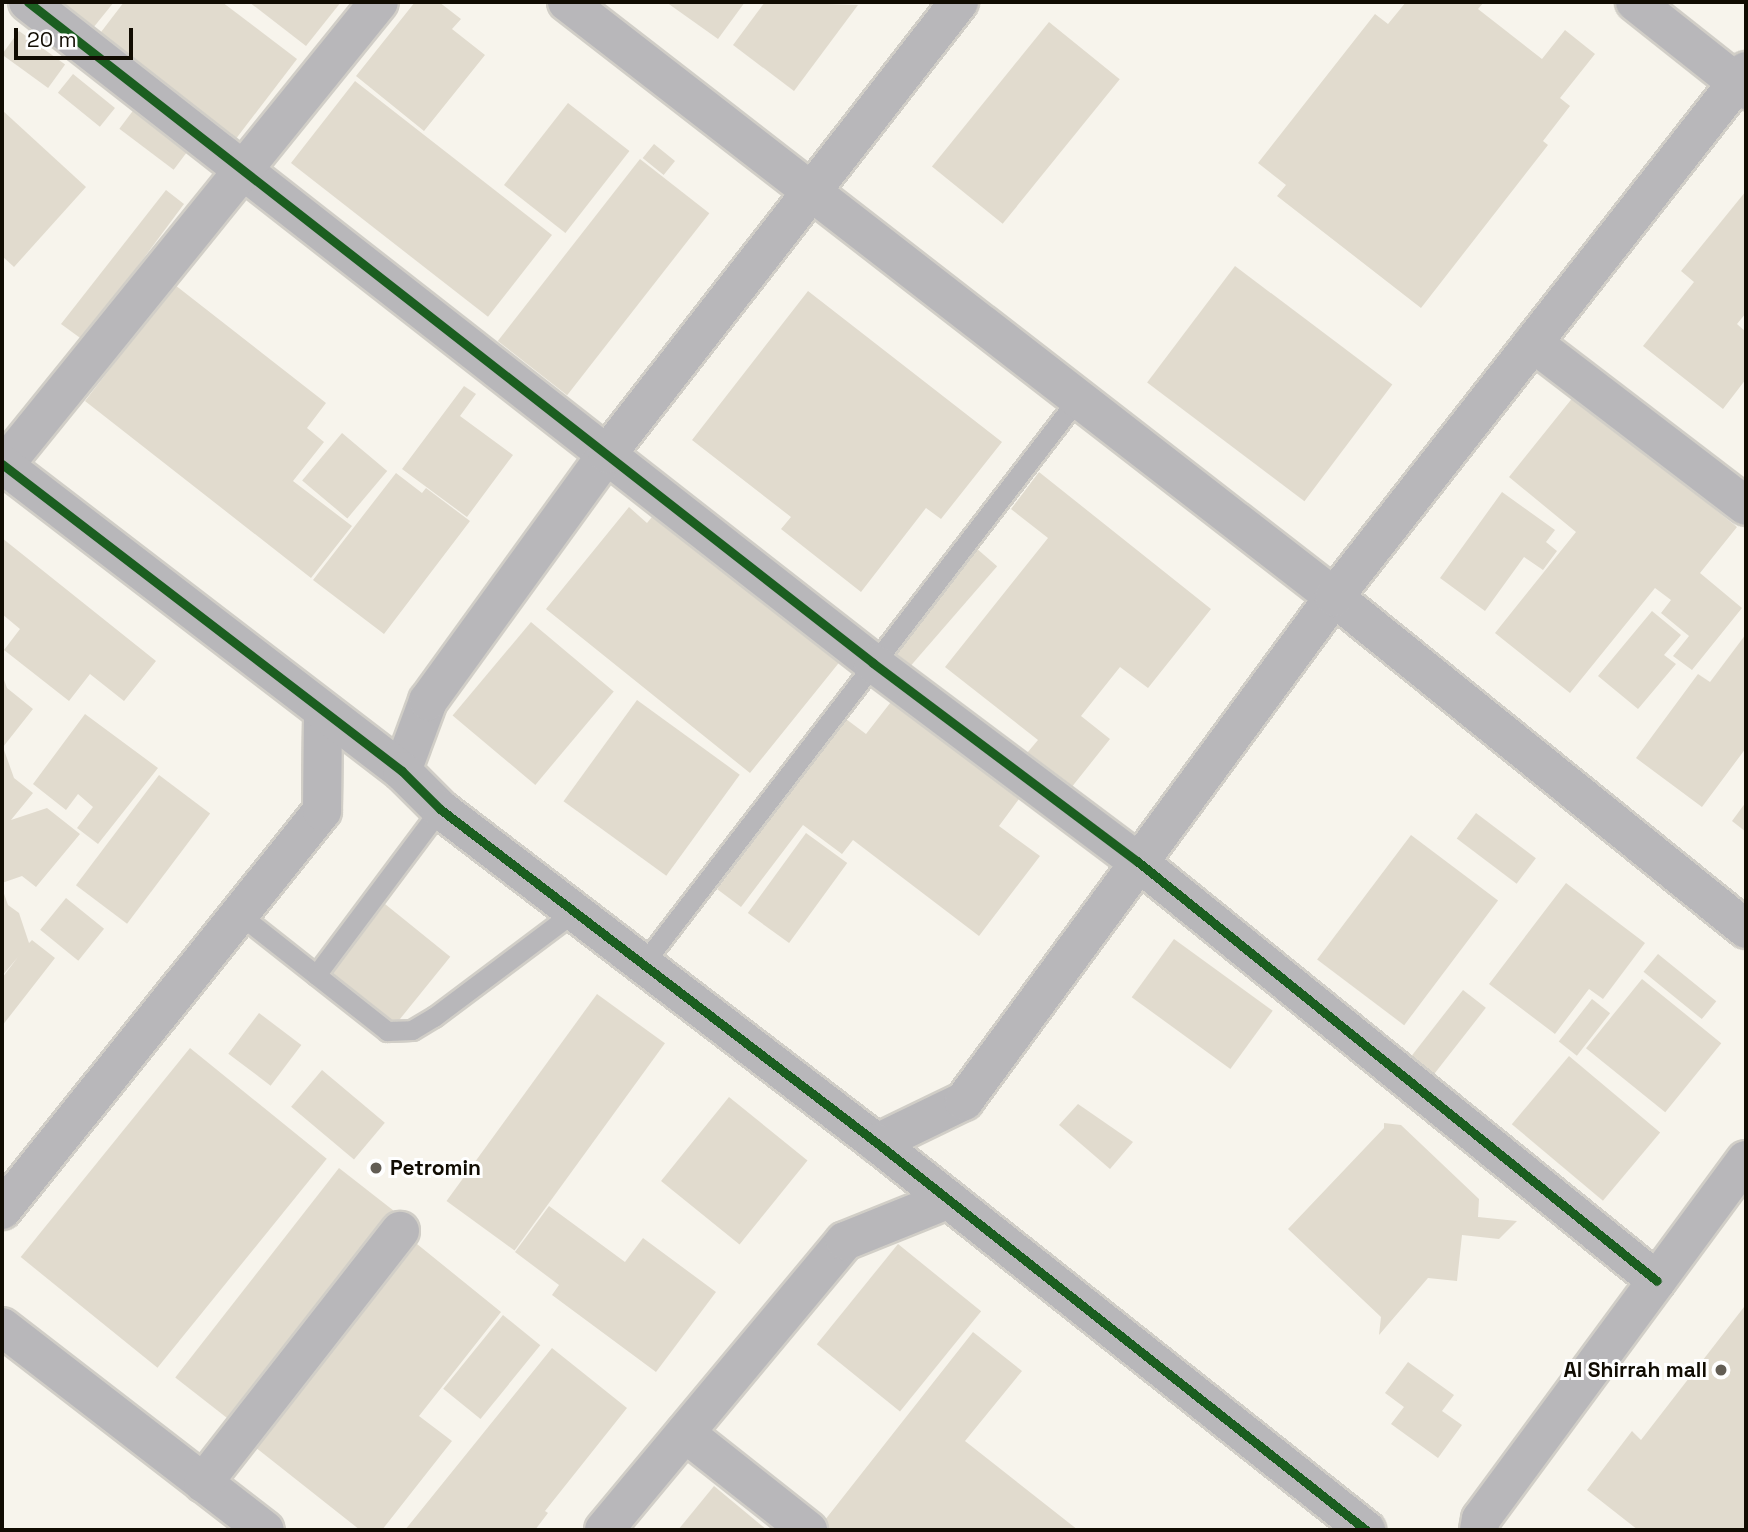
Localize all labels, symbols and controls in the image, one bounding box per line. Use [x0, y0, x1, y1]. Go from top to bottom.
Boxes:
scale bar [18, 14, 136, 58]
text: 20 m [27, 26, 77, 53]
place label: Petromin [390, 1155, 481, 1181]
marker: Petromin [368, 1160, 384, 1176]
place label: Al Shirrah mall [1563, 1357, 1707, 1383]
marker: Al Shirrah mall [1713, 1362, 1729, 1378]

